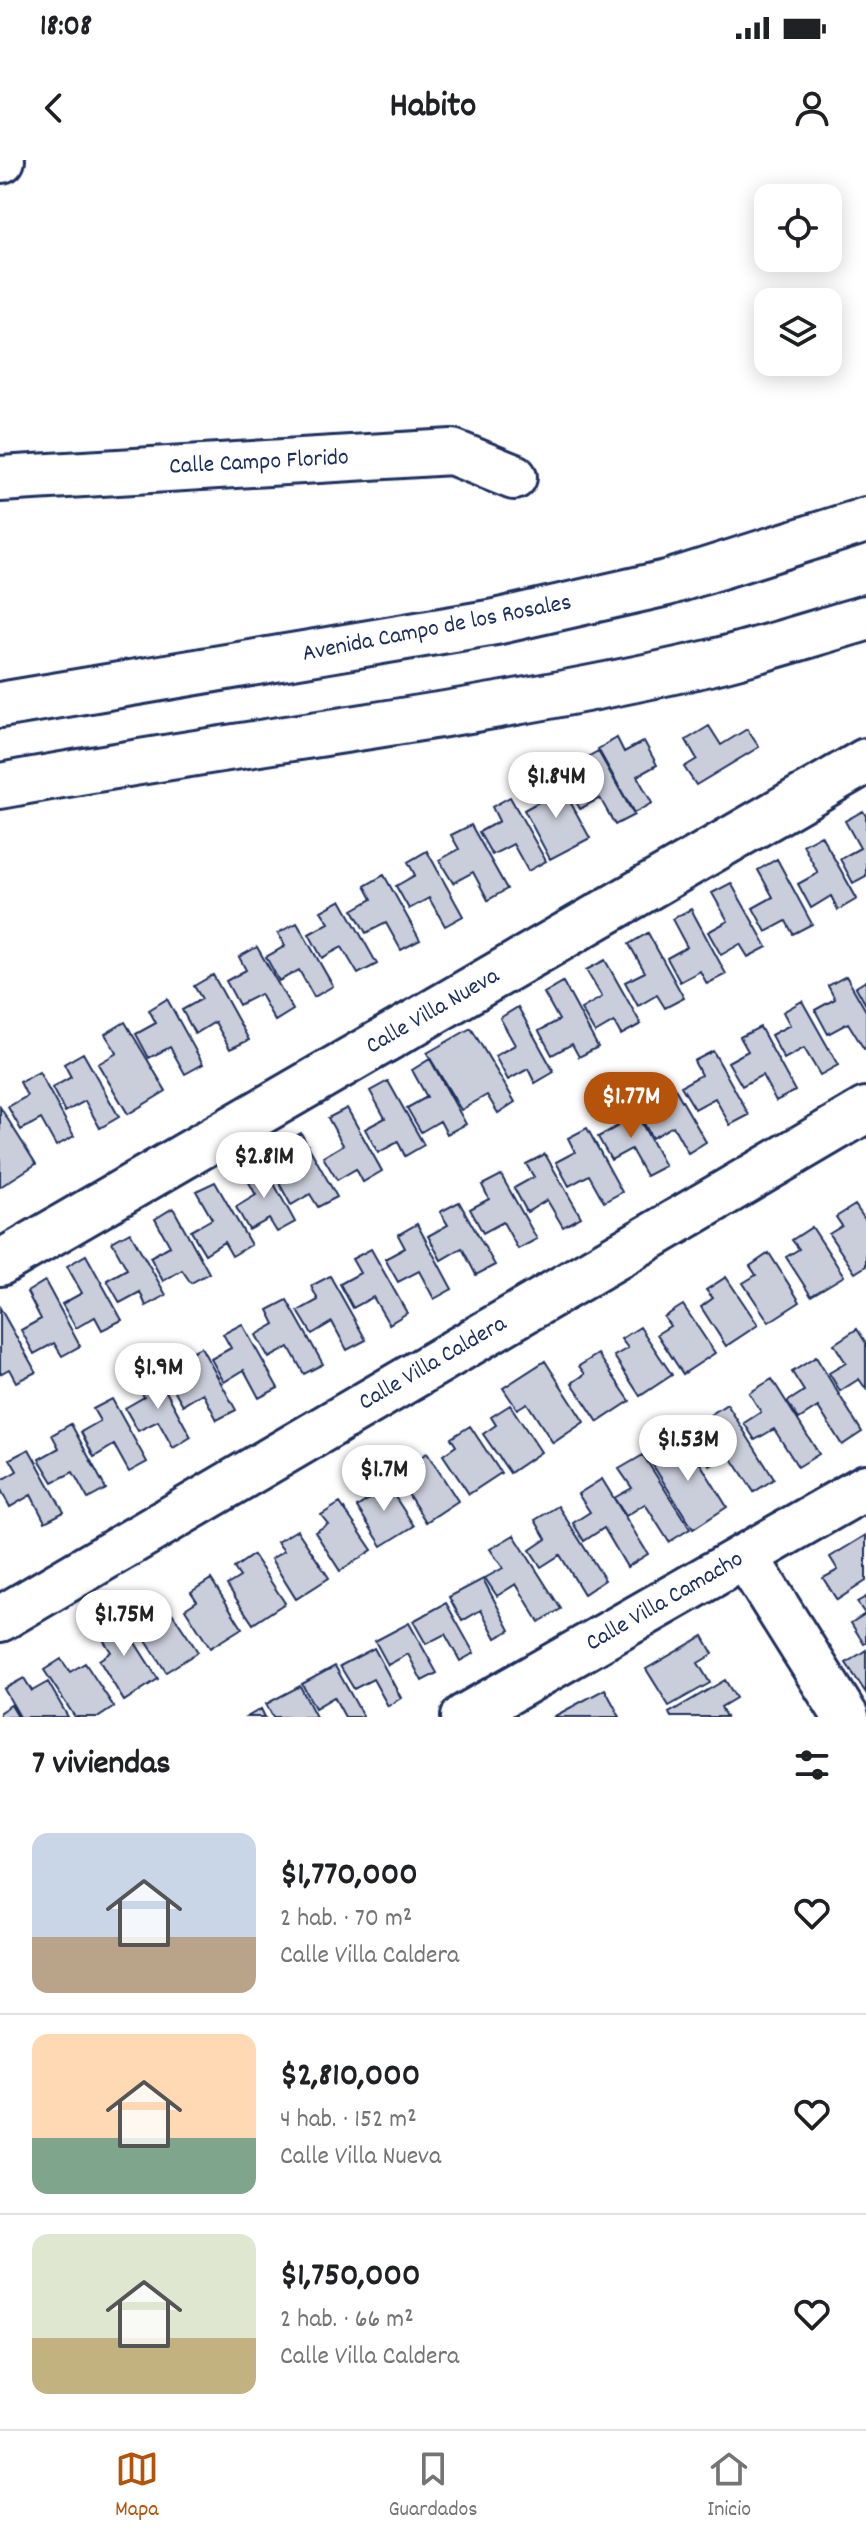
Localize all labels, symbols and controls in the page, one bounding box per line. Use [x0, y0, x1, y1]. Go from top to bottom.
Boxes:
text: 18:08 [40, 7, 92, 50]
text: Habito [390, 82, 476, 134]
icon: back [32, 86, 76, 130]
icon: person [790, 86, 834, 130]
map controls [754, 184, 842, 376]
button: locate [754, 184, 842, 272]
button: layers [754, 288, 842, 376]
street label: Calle Campo Florido [168, 441, 350, 485]
street label: Avenida Campo de los Rosales [300, 586, 574, 672]
pin: $1.84M [491, 752, 621, 820]
text: $1.84M [526, 759, 586, 796]
street label: Calle Villa Nueva [360, 960, 507, 1064]
pin: $1.77M [566, 1072, 696, 1140]
text: $1.77M [602, 1079, 660, 1116]
pin: $2.81M [199, 1132, 329, 1200]
text: $2.81M [234, 1139, 294, 1176]
street label: Calle Villa Caldera [353, 1308, 514, 1420]
pin: $1.9M [102, 1343, 214, 1411]
text: $1.9M [133, 1350, 183, 1387]
pin: $1.53M [623, 1415, 753, 1483]
text: $1.53M [657, 1422, 719, 1459]
pin: $1.7M [328, 1445, 440, 1513]
text: $1.7M [360, 1452, 408, 1489]
street label: Calle Villa Camacho [580, 1543, 750, 1661]
pin: $1.75M [59, 1590, 189, 1658]
text: $1.75M [94, 1597, 154, 1634]
text: 7 viviendas [32, 1741, 170, 1790]
icon: filters [790, 1743, 834, 1787]
text: $1,770,000 [280, 1852, 418, 1901]
icon: home [96, 1865, 192, 1961]
icon: heart [790, 1891, 834, 1935]
text: 2 hab. · 70 m² [280, 1901, 412, 1938]
text: Calle Villa Caldera [280, 1938, 459, 1975]
text: $2,810,000 [280, 2053, 420, 2102]
icon: home [96, 2066, 192, 2162]
icon: heart [790, 2092, 834, 2136]
text: 4 hab. · 152 m² [280, 2102, 417, 2139]
text: Calle Villa Nueva [280, 2139, 441, 2176]
text: $1,750,000 [280, 2253, 421, 2302]
icon: home [96, 2266, 192, 2362]
icon: heart [790, 2292, 834, 2336]
text: 2 hab. · 66 m² [280, 2302, 414, 2339]
text: Calle Villa Caldera [280, 2339, 459, 2376]
tab: Mapa [115, 2447, 159, 2526]
tab: Guardados [388, 2447, 478, 2526]
tab: Inicio [707, 2447, 751, 2526]

